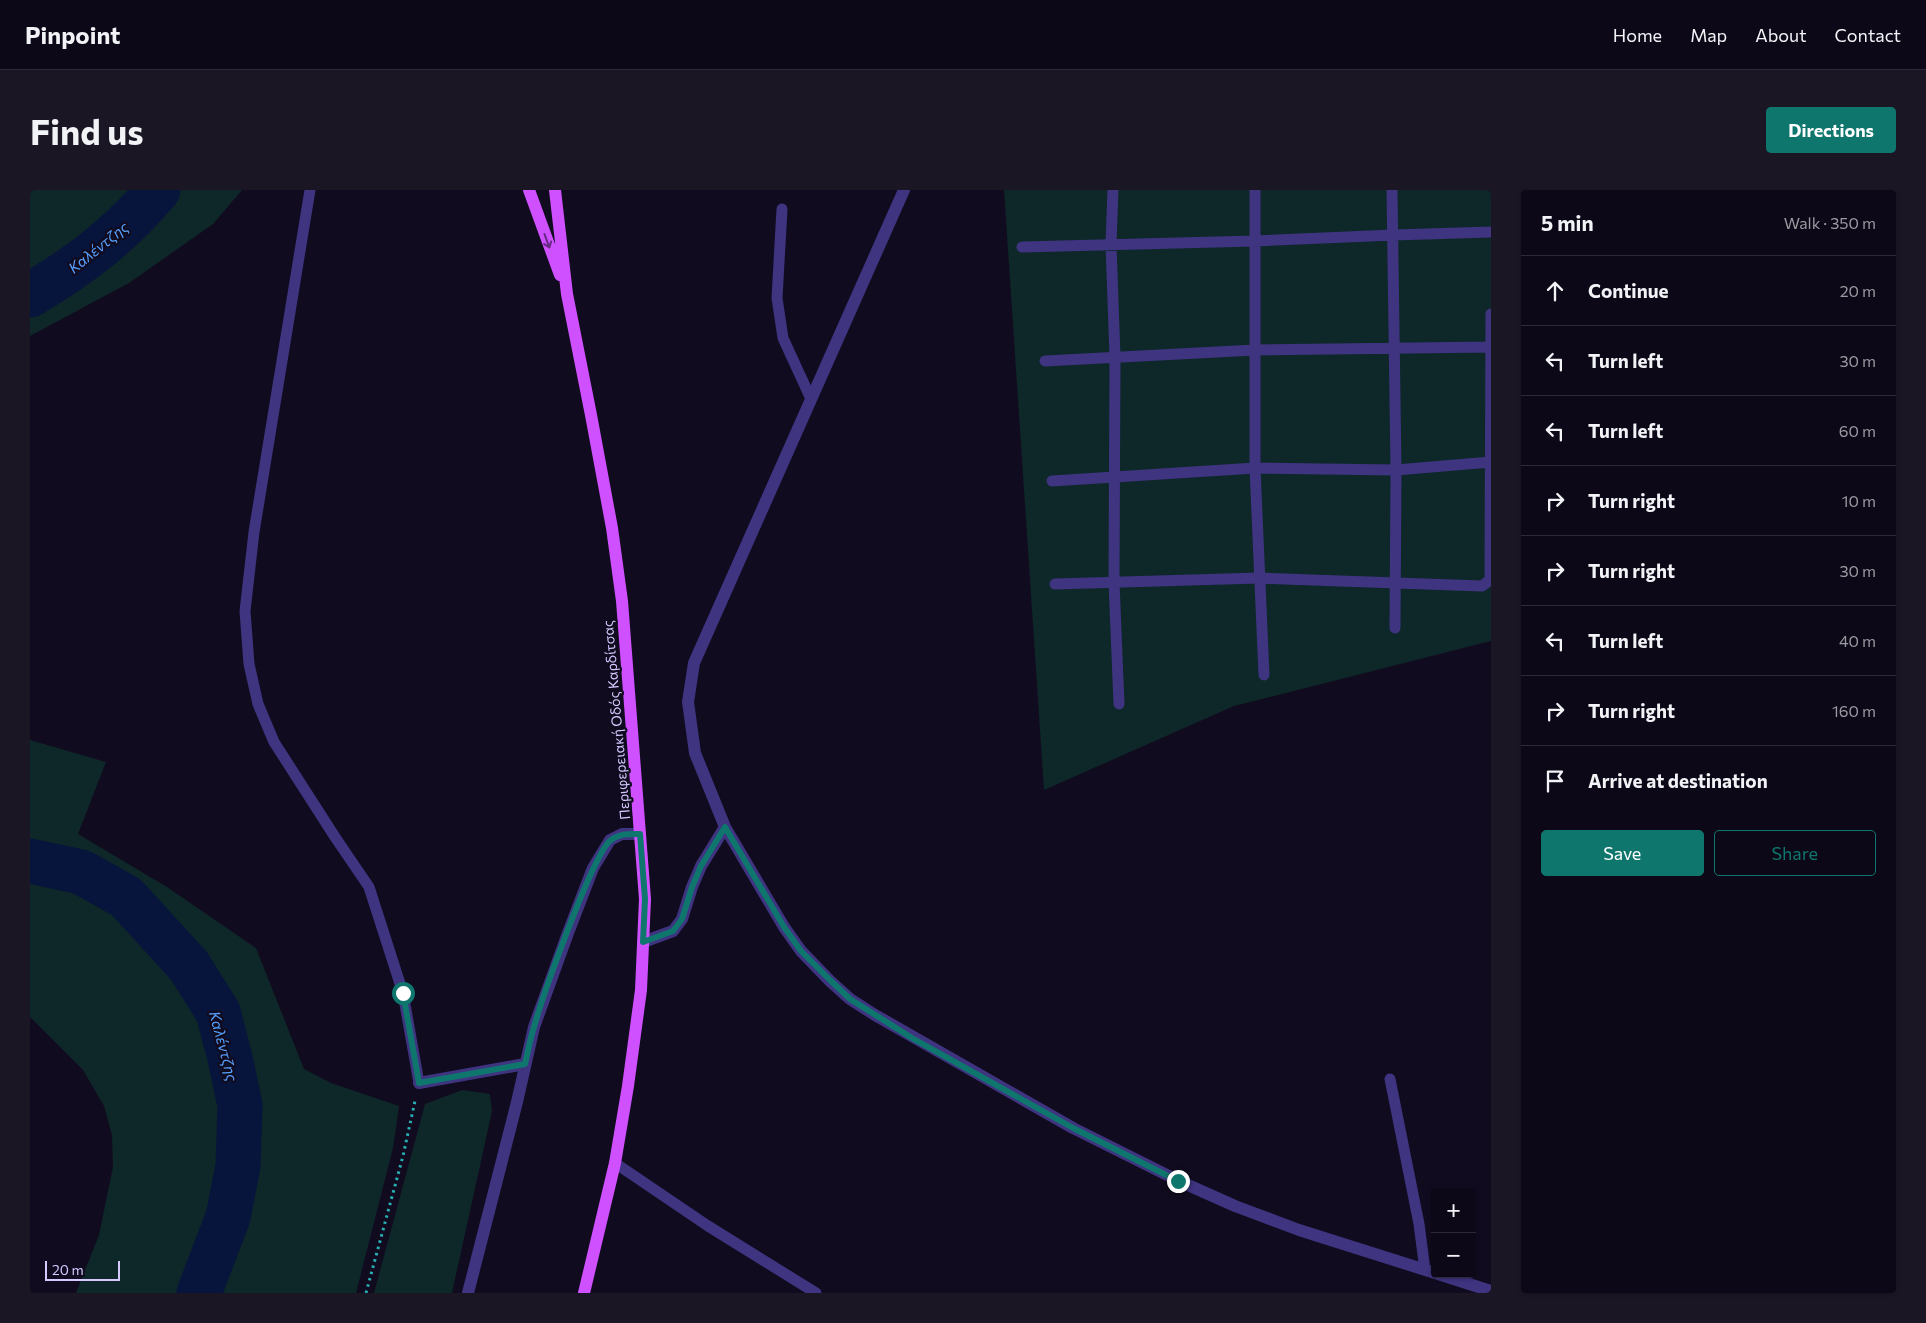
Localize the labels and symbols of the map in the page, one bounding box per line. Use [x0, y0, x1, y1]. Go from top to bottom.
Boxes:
water label: Καλέντζης [64, 217, 132, 277]
one-way arrow [543, 233, 552, 248]
street label: Περιφερειακή Οδός Καρδίτσας [599, 620, 633, 820]
route start [392, 982, 415, 1005]
water label: Καλέντζης [206, 1009, 242, 1084]
route end [1167, 1170, 1190, 1193]
scale bar [45, 1258, 120, 1281]

